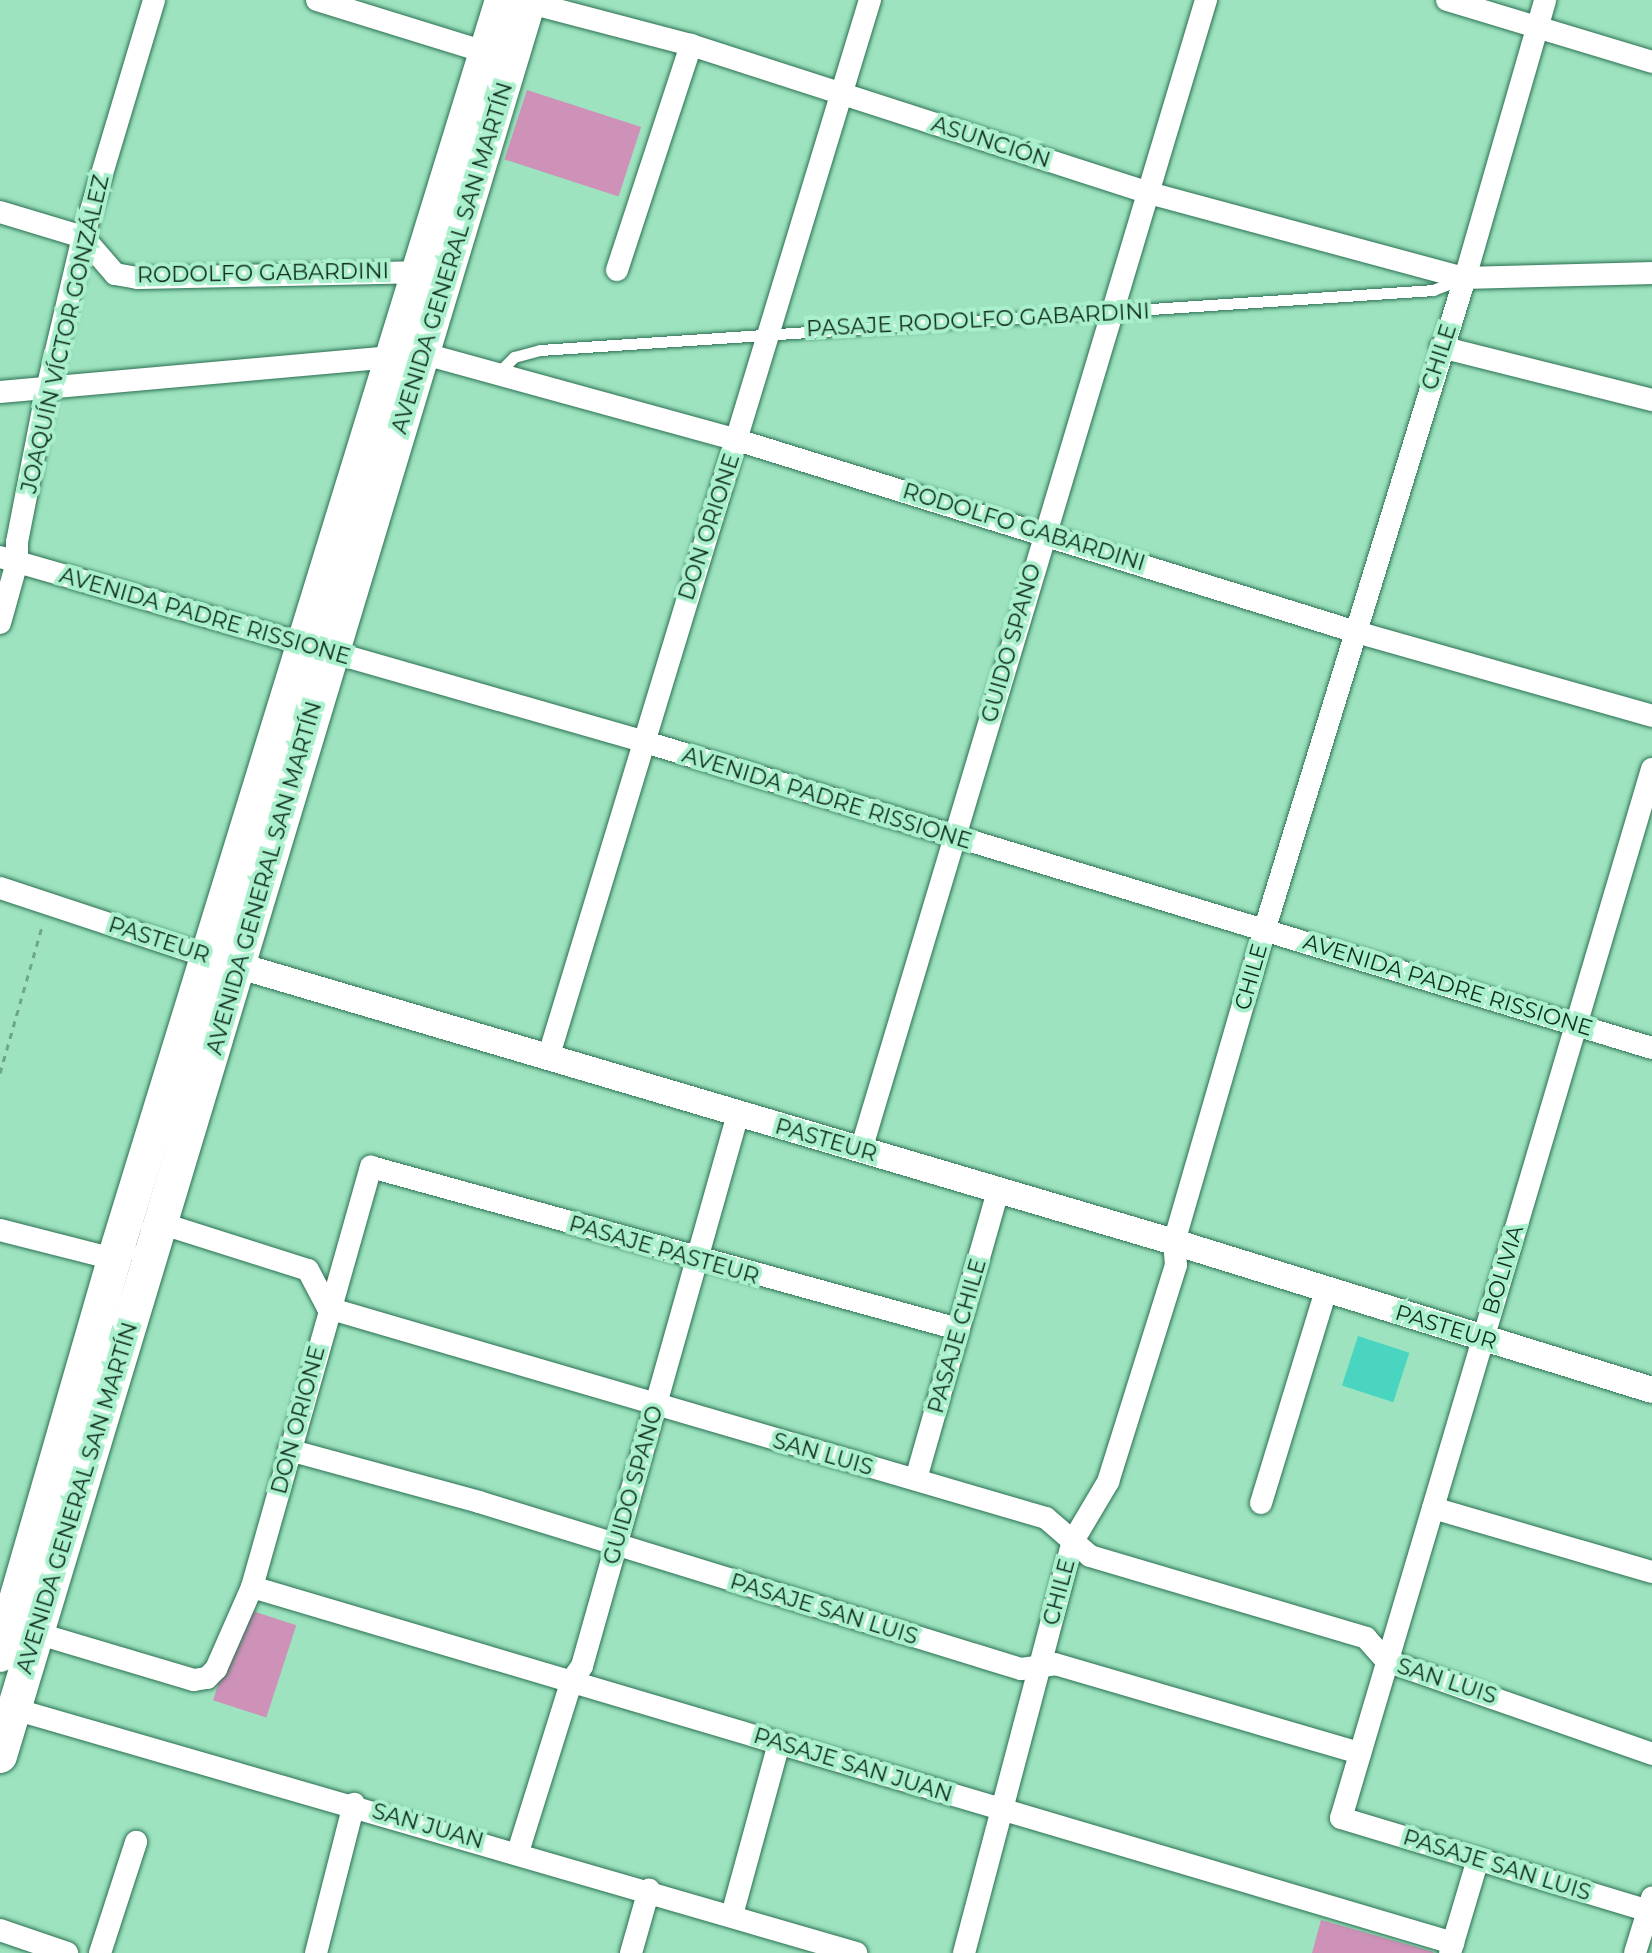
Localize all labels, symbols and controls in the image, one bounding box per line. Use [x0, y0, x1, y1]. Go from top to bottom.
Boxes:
street label: AVENIDA GENERAL SAN MARTÍN [386, 79, 518, 437]
street label: ASUNCIÓN [928, 110, 1054, 174]
street label: JOAQUÍN VÍCTOR GONZÁLEZ [15, 172, 115, 496]
street label: RODOLFO GABARDINI [137, 258, 389, 288]
street label: PASAJE RODOLFO GABARDINI [806, 298, 1150, 342]
street label: CHILE [1416, 321, 1462, 393]
street label: DON ORIONE [673, 450, 745, 604]
street label: RODOLFO GABARDINI [900, 478, 1148, 576]
street label: GUIDO SPANO [976, 561, 1046, 725]
street label: AVENIDA PADRE RISSIONE [57, 562, 353, 670]
street label: AVENIDA GENERAL SAN MARTÍN [201, 698, 327, 1058]
street label: AVENIDA PADRE RISSIONE [679, 741, 975, 855]
street label: PASTEUR [105, 911, 213, 969]
street label: AVENIDA PADRE RISSIONE [1300, 928, 1596, 1042]
street label: CHILE [1229, 941, 1273, 1013]
street label: PASTEUR [772, 1113, 880, 1167]
street label: PASAJE PASTEUR [566, 1210, 762, 1290]
street label: BOLIVIA [1477, 1222, 1529, 1318]
street label: PASAJE CHILE [922, 1256, 992, 1416]
street label: PASTEUR [1392, 1299, 1500, 1355]
street label: AVENIDA GENERAL SAN MARTÍN [11, 1319, 143, 1677]
street label: DON ORIONE [266, 1343, 330, 1497]
street label: GUIDO SPANO [598, 1403, 668, 1567]
street label: SAN LUIS [770, 1427, 876, 1481]
street label: CHILE [1037, 1556, 1081, 1628]
street label: PASAJE SAN LUIS [727, 1568, 921, 1650]
street label: SAN LUIS [1394, 1652, 1500, 1710]
street label: PASAJE SAN JUAN [750, 1722, 956, 1808]
street label: SAN JUAN [369, 1797, 487, 1855]
street label: PASAJE SAN LUIS [1400, 1824, 1594, 1906]

